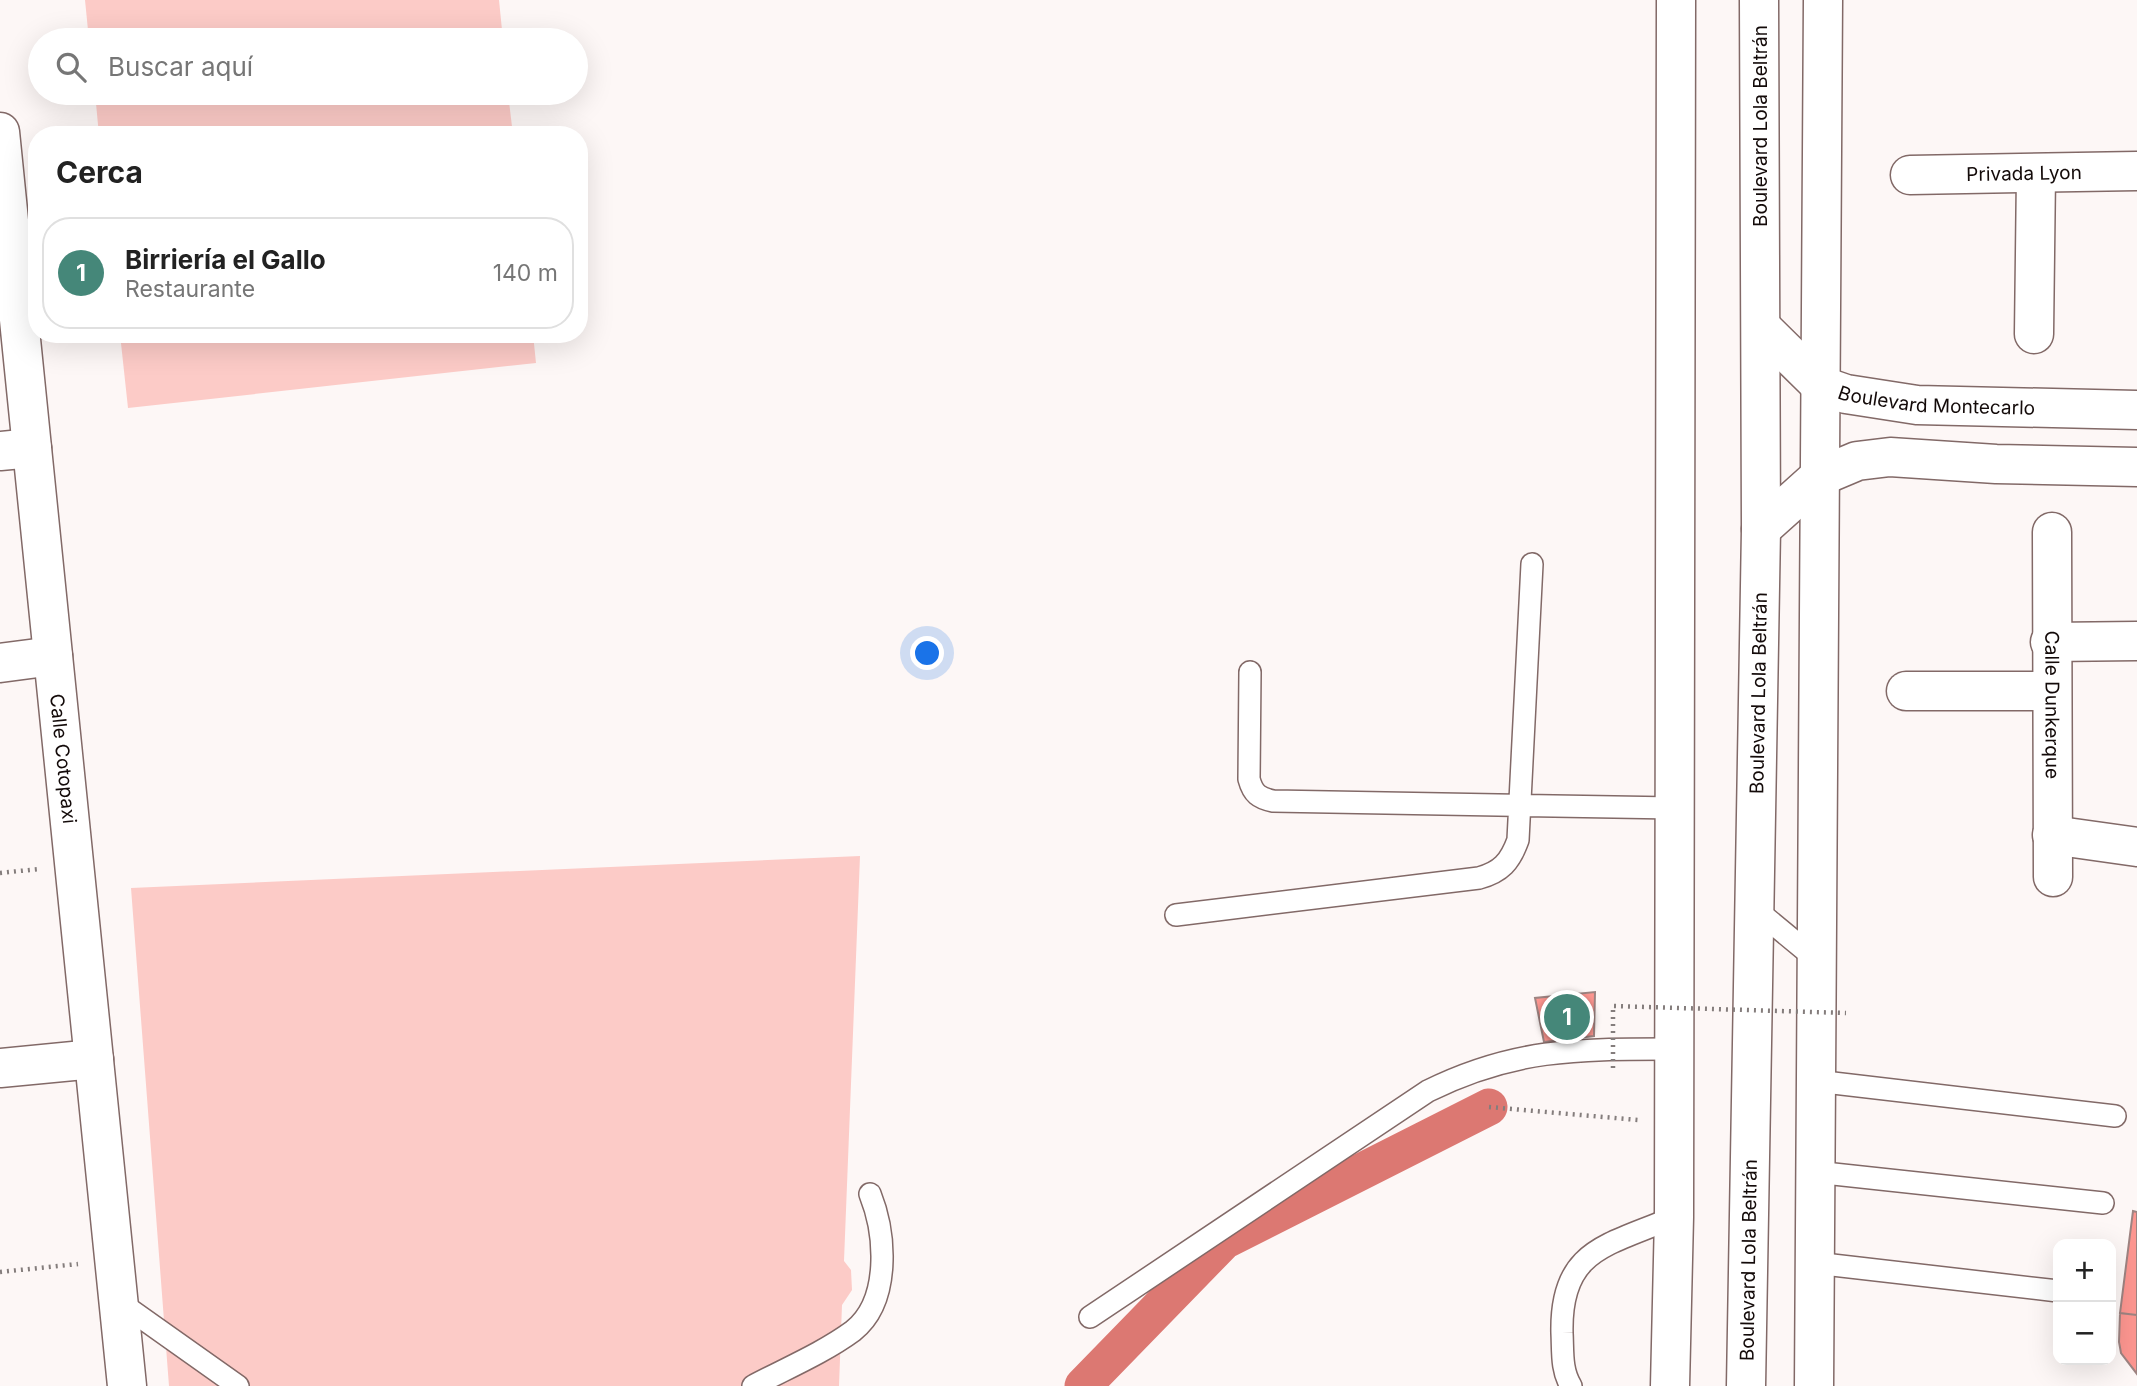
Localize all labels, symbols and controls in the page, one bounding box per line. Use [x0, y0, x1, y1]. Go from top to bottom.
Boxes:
street label: Boulevard Lola Beltrán [1749, 25, 1772, 227]
search box [28, 28, 588, 105]
icon: search [52, 48, 90, 86]
text: Buscar aquí [108, 51, 253, 82]
text: Cerca [56, 154, 143, 190]
street label: Privada Lyon [1966, 161, 2082, 186]
text: Birriería el Gallo [125, 244, 326, 275]
text: 1 [76, 259, 86, 287]
text: 140 m [493, 259, 558, 287]
text: Restaurante [125, 275, 255, 303]
street label: Boulevard Montecarlo [1835, 381, 2035, 420]
street label: Boulevard Lola Beltrán [1745, 592, 1772, 794]
street label: Calle Dunkerque [2040, 631, 2064, 779]
your location [910, 636, 944, 670]
street label: Calle Cotopaxi [45, 693, 81, 825]
pin: 1 [1544, 991, 1590, 1043]
street label: Boulevard Lola Beltrán [1735, 1159, 1762, 1361]
map controls [2053, 1239, 2116, 1365]
button: + [2053, 1239, 2116, 1302]
button: − [2053, 1302, 2116, 1365]

